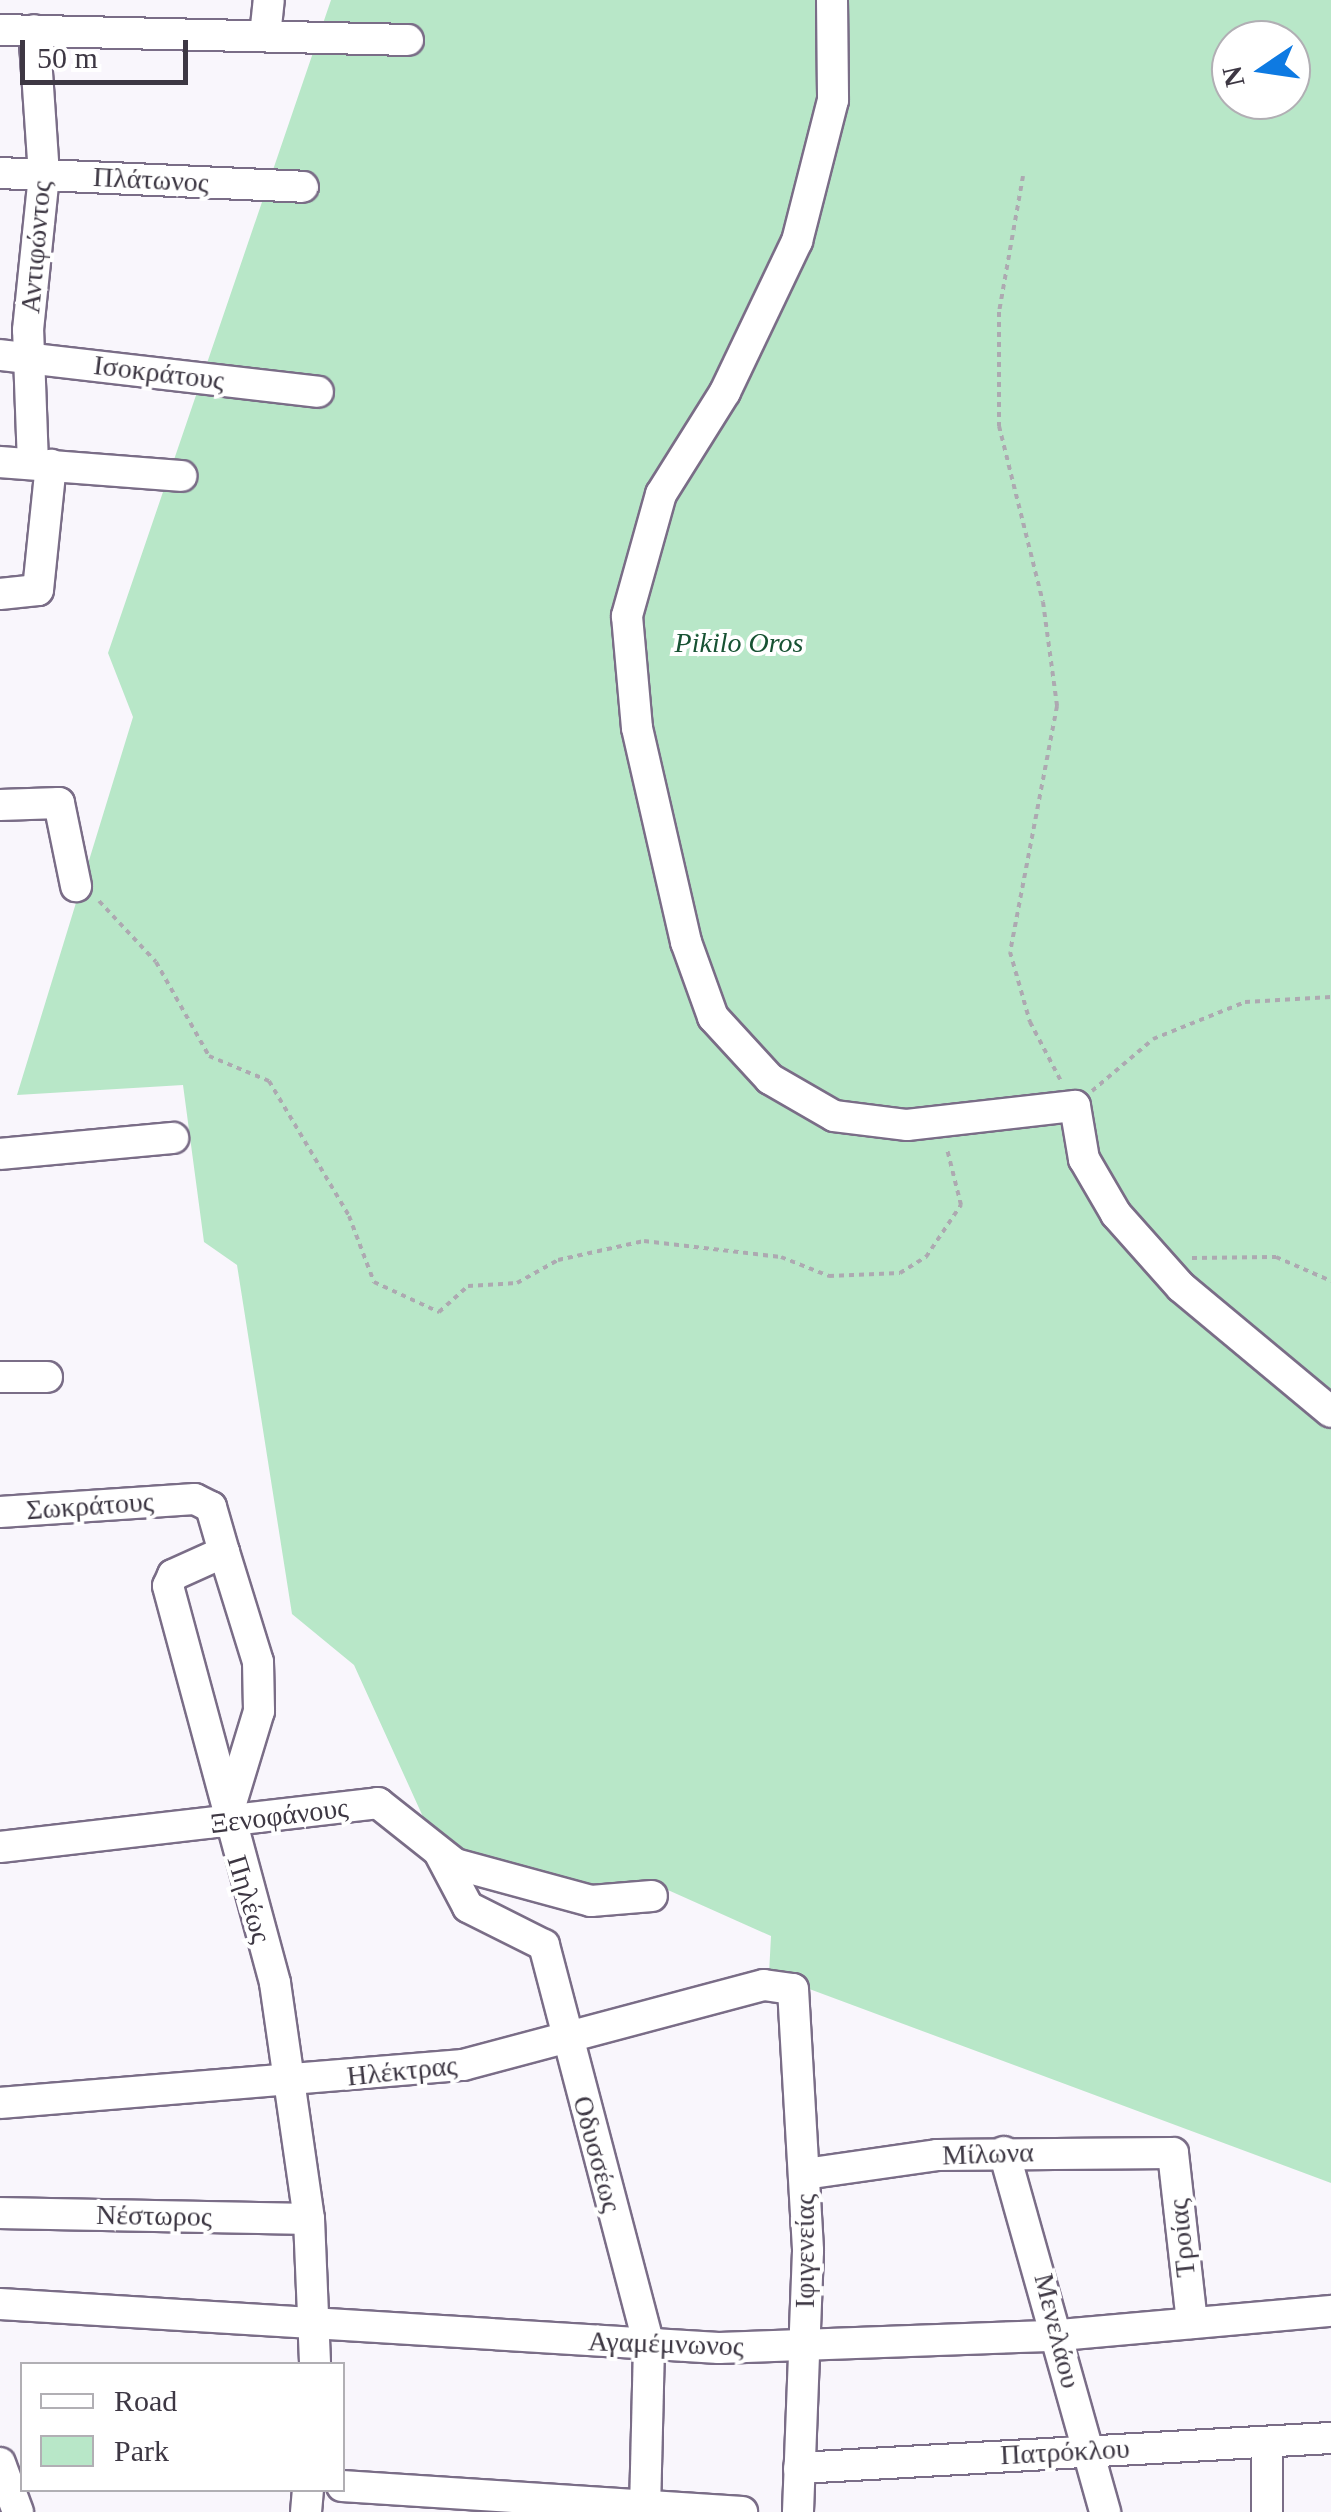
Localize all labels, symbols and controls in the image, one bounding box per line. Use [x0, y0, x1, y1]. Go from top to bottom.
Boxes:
scale bar [25, 20, 192, 82]
north arrow [1211, 20, 1311, 120]
text: 50 m [37, 41, 98, 74]
text: N [1216, 63, 1251, 90]
street label: Πλάτωνος [92, 160, 210, 200]
street label: Αντιφώντος [13, 179, 59, 315]
street label: Ισοκράτους [92, 348, 226, 398]
park label: Pikilo Oros [675, 626, 803, 660]
street label: Σωκράτους [25, 1485, 155, 1527]
street label: Ξενοφάνους [208, 1791, 350, 1841]
street label: Πηλέως [220, 1851, 278, 1947]
street label: Ηλέκτρας [345, 2049, 459, 2093]
street label: Οδυσσέως [565, 2092, 629, 2216]
street label: Μίλωνα [942, 2136, 1034, 2172]
street label: Ιφιγενείας [788, 2194, 822, 2308]
street label: Τροίας [1161, 2197, 1203, 2279]
street label: Νέστωρος [96, 2198, 212, 2234]
street label: Μενελάου [1027, 2270, 1087, 2392]
street label: Αγαμέμνωνος [587, 2324, 745, 2364]
legend [20, 2362, 345, 2492]
text: Road [114, 2384, 177, 2417]
street label: Πατρόκλου [999, 2432, 1131, 2472]
text: Park [114, 2434, 169, 2467]

